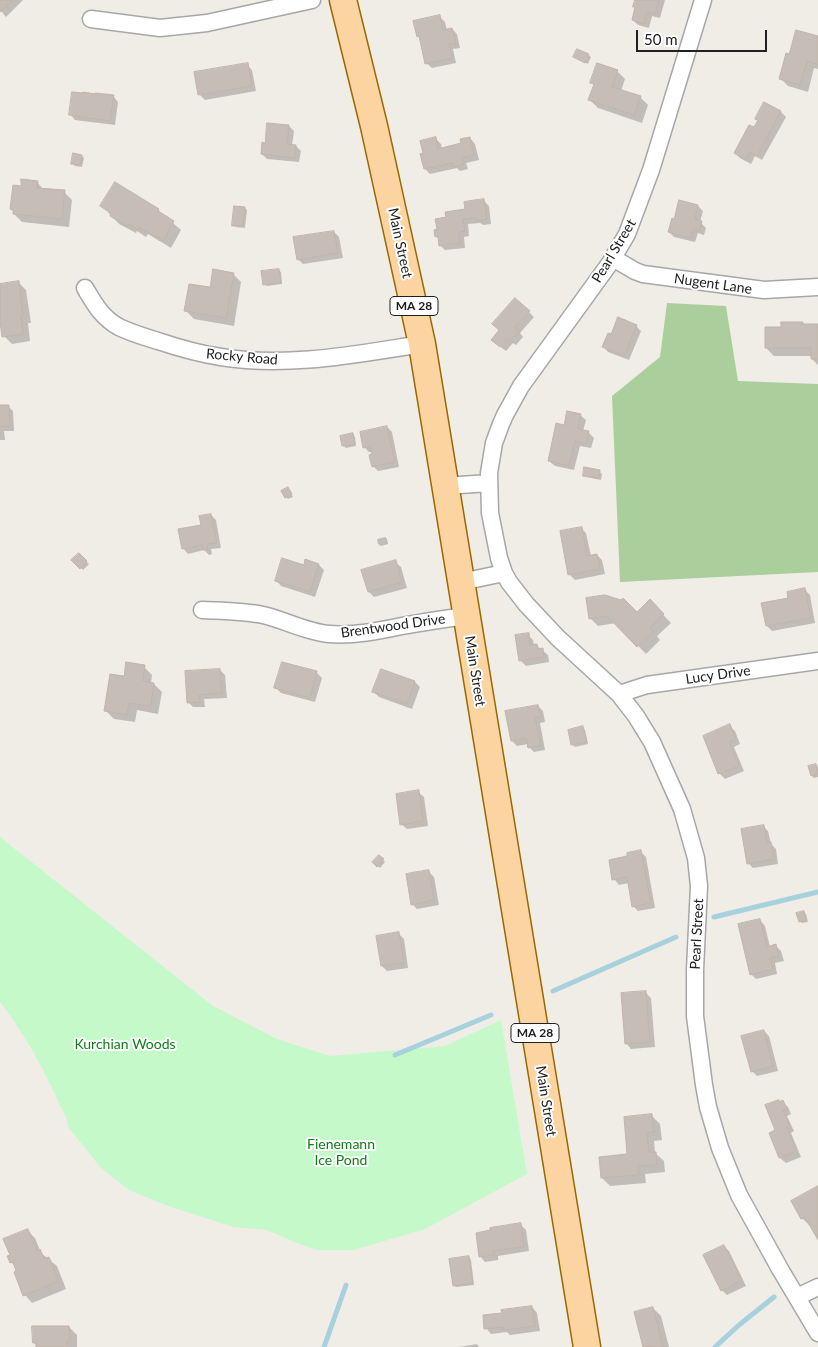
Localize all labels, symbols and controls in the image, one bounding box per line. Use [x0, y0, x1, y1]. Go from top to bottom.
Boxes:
scale bar [638, 20, 769, 52]
text: 50 m [644, 30, 678, 48]
street label: Main Street [384, 206, 416, 280]
street label: Pearl Street [588, 216, 640, 286]
street label: Nugent Lane [673, 270, 753, 298]
road number: MA 28 [390, 296, 438, 316]
street label: Rocky Road [205, 345, 279, 369]
street label: Brentwood Drive [340, 610, 446, 642]
street label: Main Street [461, 634, 489, 708]
street label: Lucy Drive [684, 662, 752, 688]
street label: Pearl Street [687, 898, 707, 970]
road number: MA 28 [511, 1024, 559, 1042]
park label: Kurchian Woods [74, 1036, 176, 1052]
street label: Main Street [532, 1064, 560, 1138]
park label: Fienemann Ice Pond [307, 1136, 375, 1168]

